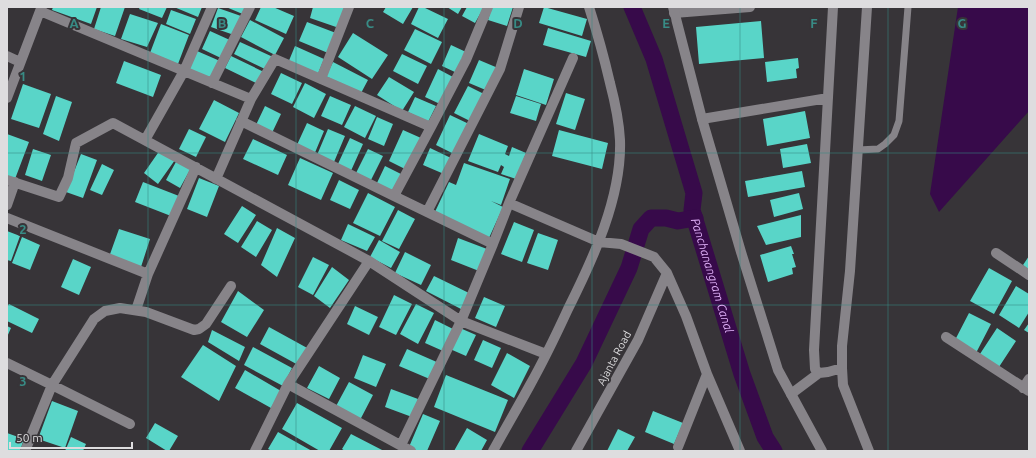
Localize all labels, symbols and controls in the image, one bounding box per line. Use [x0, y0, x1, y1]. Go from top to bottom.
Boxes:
text: A [69, 16, 79, 30]
text: B [218, 16, 227, 30]
text: C [366, 16, 375, 30]
text: D [513, 16, 523, 30]
text: E [662, 16, 670, 30]
text: F [810, 16, 818, 30]
text: G [958, 16, 967, 30]
text: 1 [19, 69, 27, 83]
water label: Panchanangram Canal [689, 216, 736, 335]
text: 2 [19, 222, 27, 236]
street label: Ajanta Road [595, 329, 633, 387]
text: 3 [19, 374, 27, 388]
scale bar [10, 424, 132, 450]
text: 50 m [16, 431, 43, 444]

